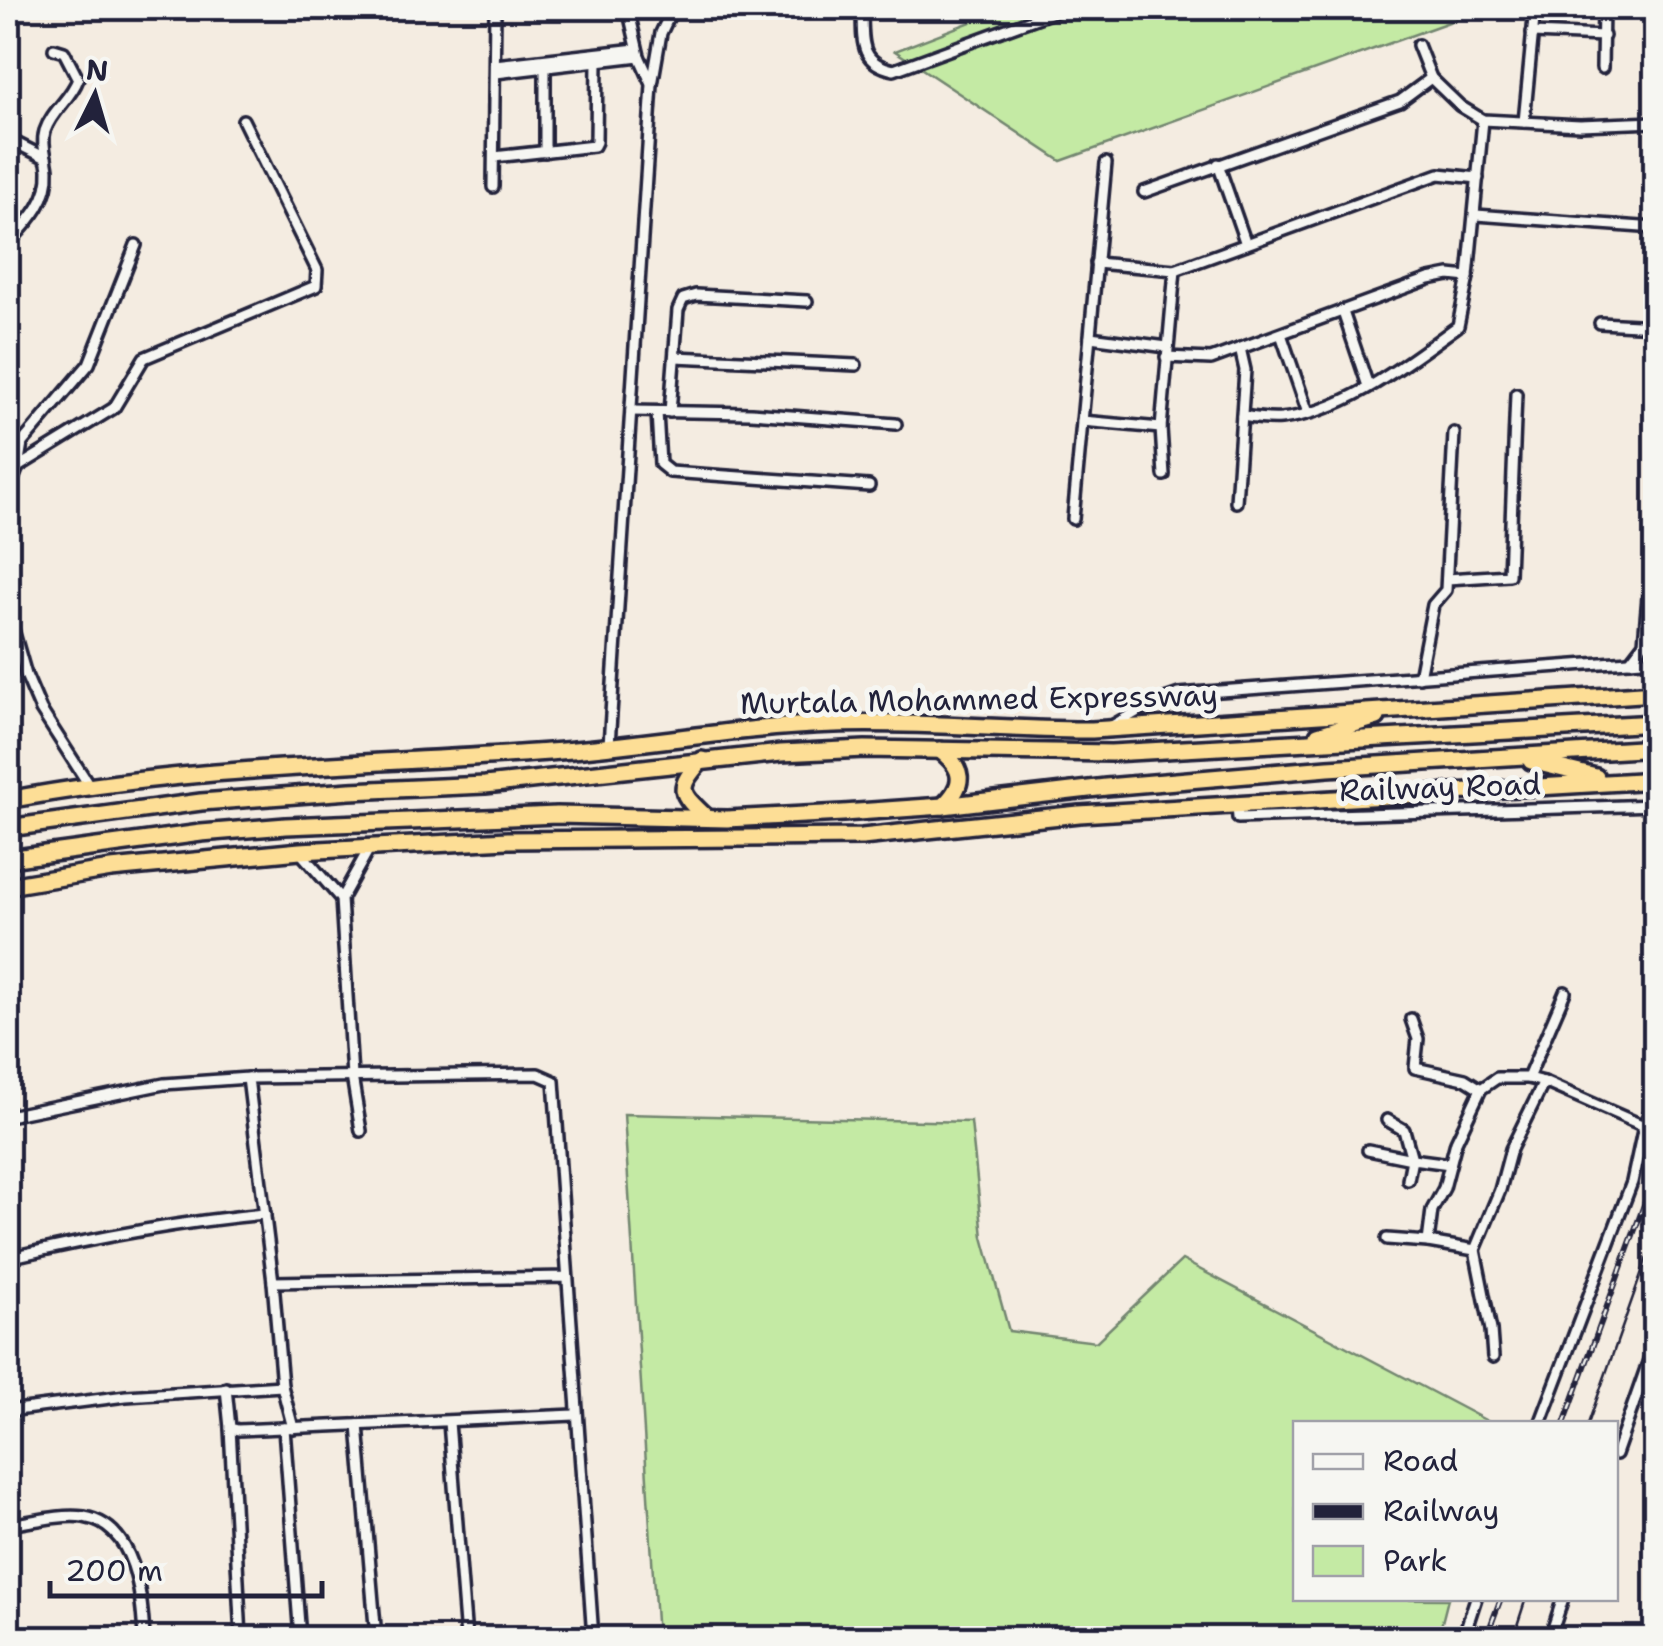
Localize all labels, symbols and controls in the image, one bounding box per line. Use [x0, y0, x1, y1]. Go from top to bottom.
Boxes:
north arrow [45, 45, 145, 145]
text: N [84, 50, 110, 90]
street label: Murtala Mohammed Expressway [740, 674, 1218, 724]
street label: Railway Road [1338, 763, 1542, 811]
legend [1293, 1421, 1618, 1601]
text: Road [1383, 1440, 1458, 1481]
text: Railway [1383, 1490, 1499, 1531]
scale bar [50, 1536, 322, 1598]
text: Park [1383, 1540, 1447, 1581]
text: 200 m [65, 1550, 163, 1591]

